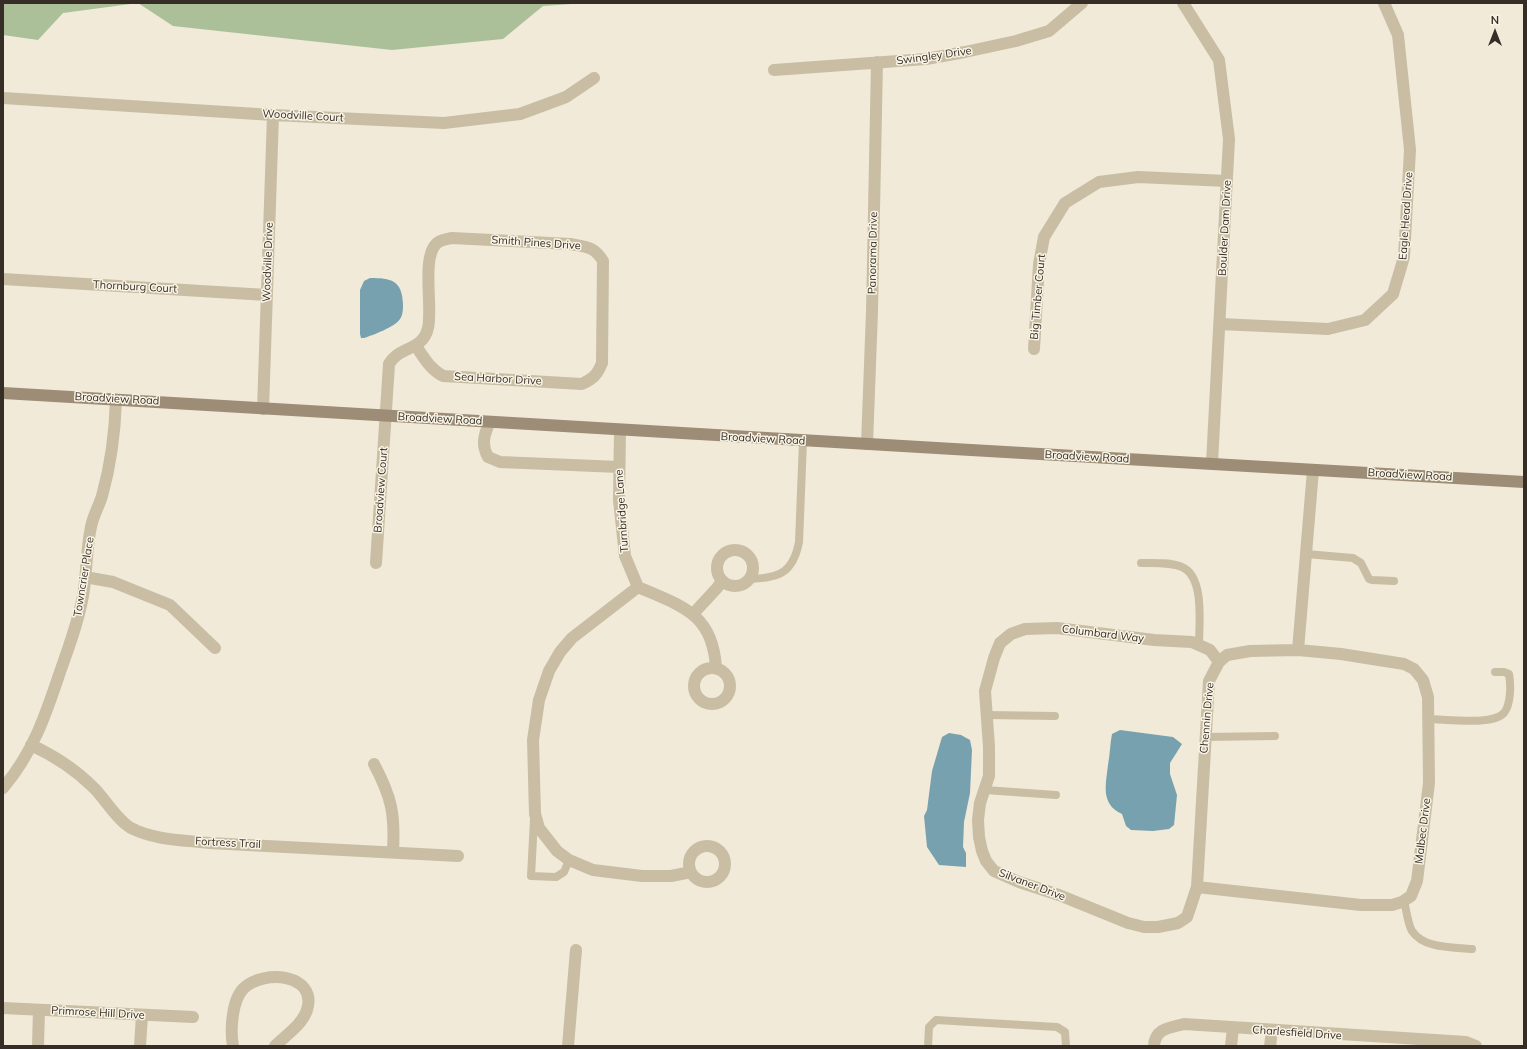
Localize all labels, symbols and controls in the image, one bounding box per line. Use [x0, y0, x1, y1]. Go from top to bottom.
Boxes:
north arrow [1475, 12, 1515, 52]
text: N [1491, 13, 1499, 27]
street label: Swingley Drive [896, 44, 972, 68]
street label: Woodville Court [262, 107, 344, 125]
street label: Eagle Head Drive [1396, 172, 1416, 260]
street label: Boulder Dam Drive [1216, 180, 1234, 276]
street label: Panorama Drive [866, 212, 880, 294]
street label: Woodville Drive [260, 222, 276, 302]
street label: Smith Pines Drive [491, 233, 581, 253]
street label: Big Timber Court [1028, 254, 1048, 340]
street label: Thornburg Court [93, 278, 177, 296]
street label: Sea Harbor Drive [454, 370, 542, 388]
street label: Broadview Road [74, 390, 160, 408]
street label: Broadview Road [397, 410, 483, 428]
street label: Broadview Road [720, 430, 806, 448]
street label: Broadview Court [371, 447, 391, 533]
street label: Broadview Road [1044, 448, 1130, 466]
street label: Broadview Road [1367, 466, 1453, 484]
street label: Turnbridge Lane [613, 469, 631, 553]
street label: Towncrier Place [71, 536, 97, 618]
street label: Columbard Way [1061, 622, 1145, 646]
street label: Chennin Drive [1197, 682, 1217, 754]
street label: Malbec Drive [1412, 797, 1434, 865]
street label: Fortress Trail [195, 835, 261, 851]
street label: Silvaner Drive [997, 866, 1067, 904]
street label: Primrose Hill Drive [51, 1004, 145, 1022]
street label: Charlesfield Drive [1252, 1023, 1342, 1043]

